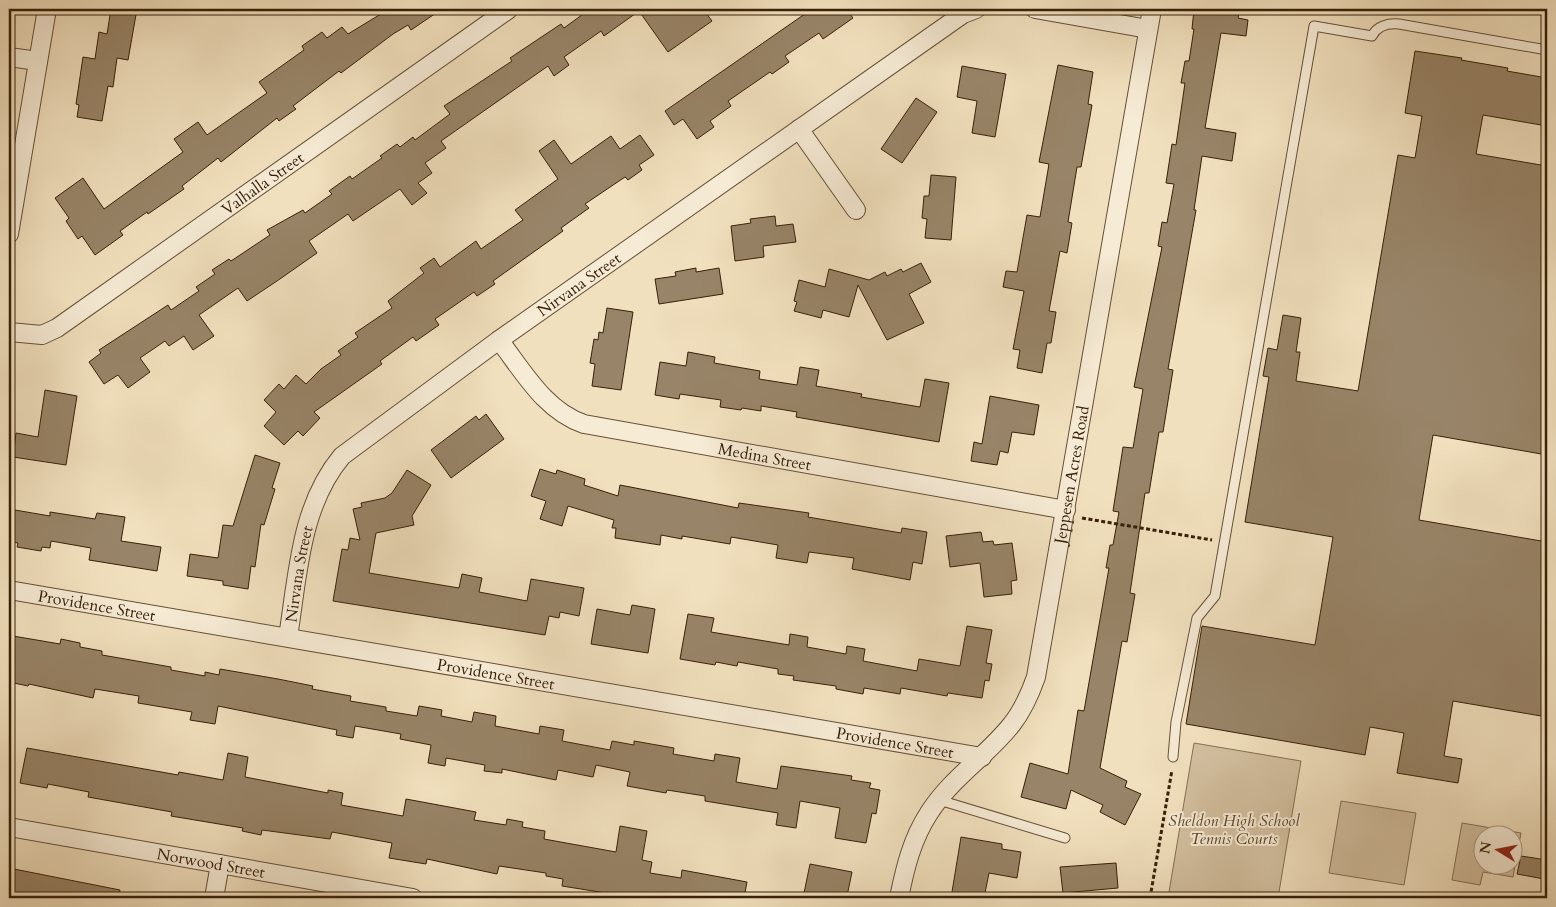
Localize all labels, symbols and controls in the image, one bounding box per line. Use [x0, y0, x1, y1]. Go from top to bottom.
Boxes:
street label: Valhalla Street [217, 147, 309, 221]
street label: Nirvana Street [533, 248, 626, 322]
street label: Jeppesen Acres Road [1049, 404, 1095, 547]
street label: Medina Street [716, 438, 813, 476]
street label: Nirvana Street [280, 523, 319, 624]
street label: Providence Street [36, 585, 157, 627]
street label: Providence Street [435, 654, 556, 695]
street label: Providence Street [834, 722, 955, 764]
park label: Sheldon High School Tennis Courts [1168, 810, 1300, 850]
north arrow [1474, 824, 1524, 874]
text: N [1475, 840, 1496, 855]
street label: Norwood Street [155, 843, 267, 884]

